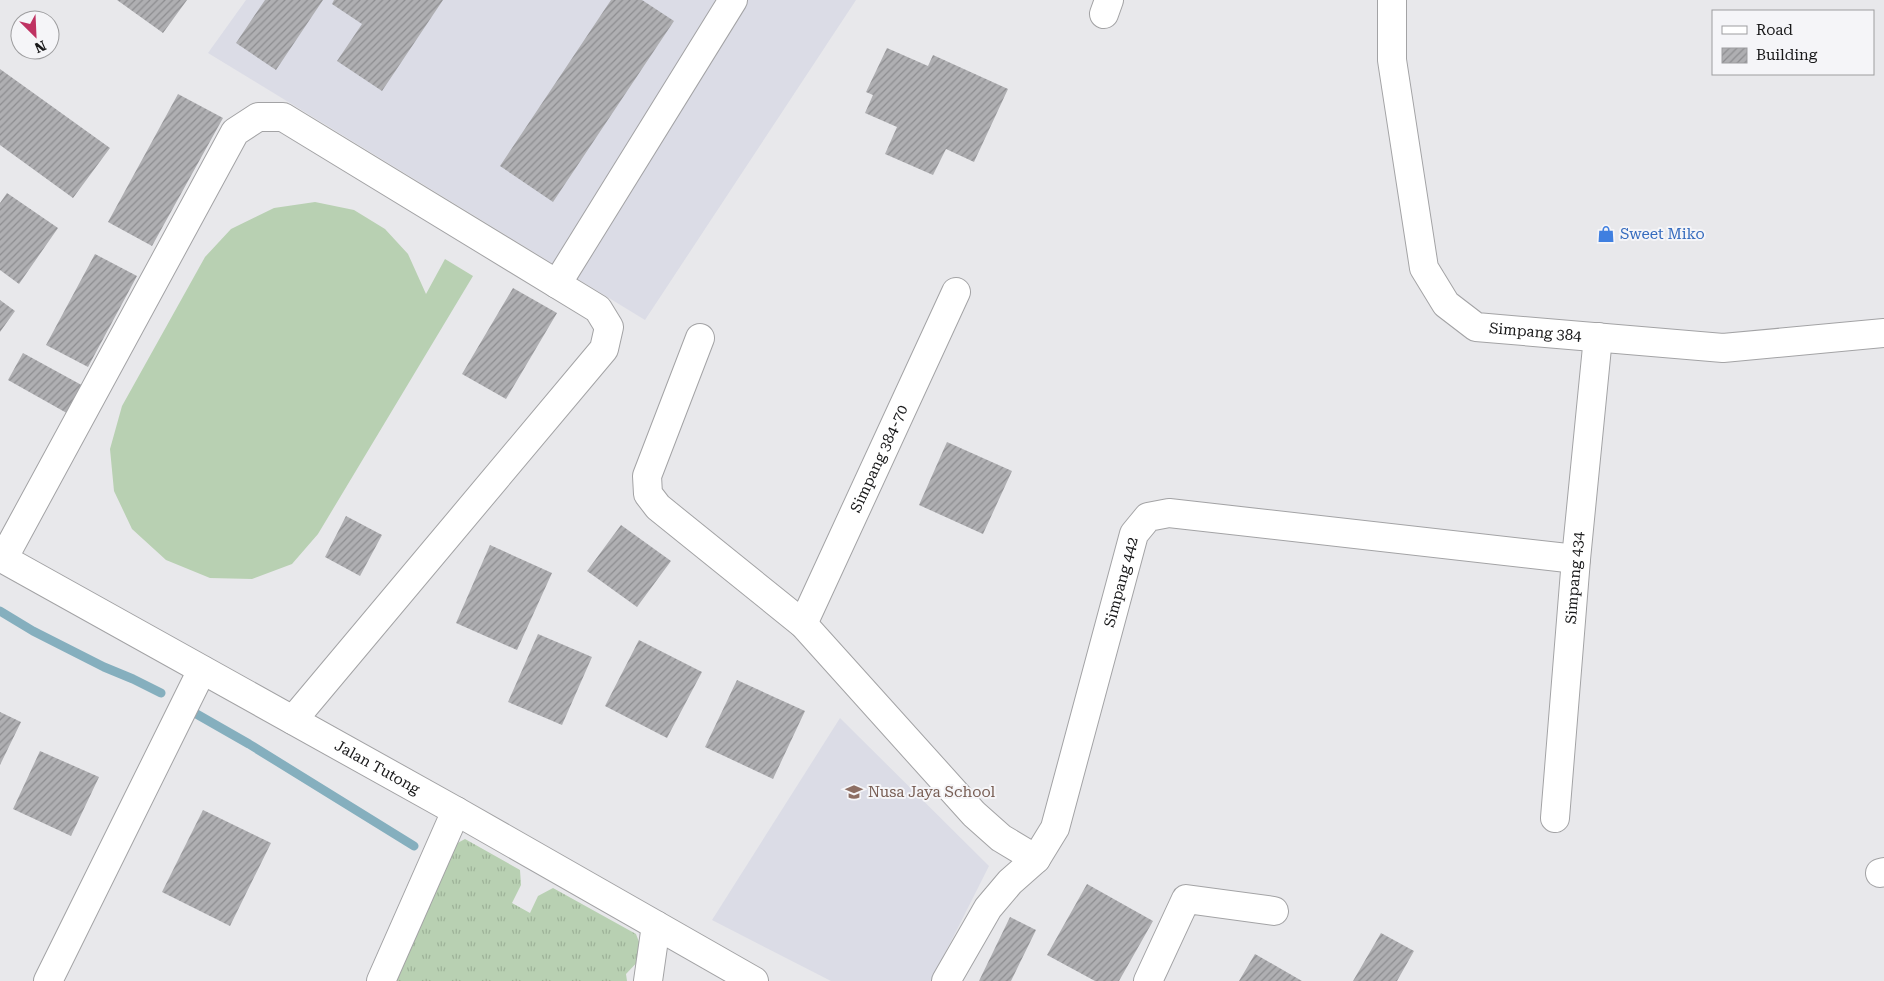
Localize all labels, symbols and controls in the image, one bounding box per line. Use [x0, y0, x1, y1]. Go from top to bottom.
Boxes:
north arrow [10, 10, 60, 60]
legend [1712, 10, 1874, 75]
text: Road [1756, 21, 1793, 39]
text: N [32, 37, 48, 56]
text: Building [1756, 46, 1818, 64]
shop icon: Sweet Miko [1596, 224, 1616, 244]
place label: Sweet Miko [1620, 225, 1705, 243]
street label: Simpang 384 [1488, 319, 1583, 345]
street label: Simpang 384-70 [847, 402, 912, 515]
street label: Simpang 434 [1562, 530, 1588, 625]
street label: Simpang 442 [1100, 535, 1142, 629]
street label: Jalan Tutong [332, 736, 424, 798]
school or university icon: Nusa Jaya School [844, 782, 864, 802]
place label: Nusa Jaya School [868, 783, 996, 801]

